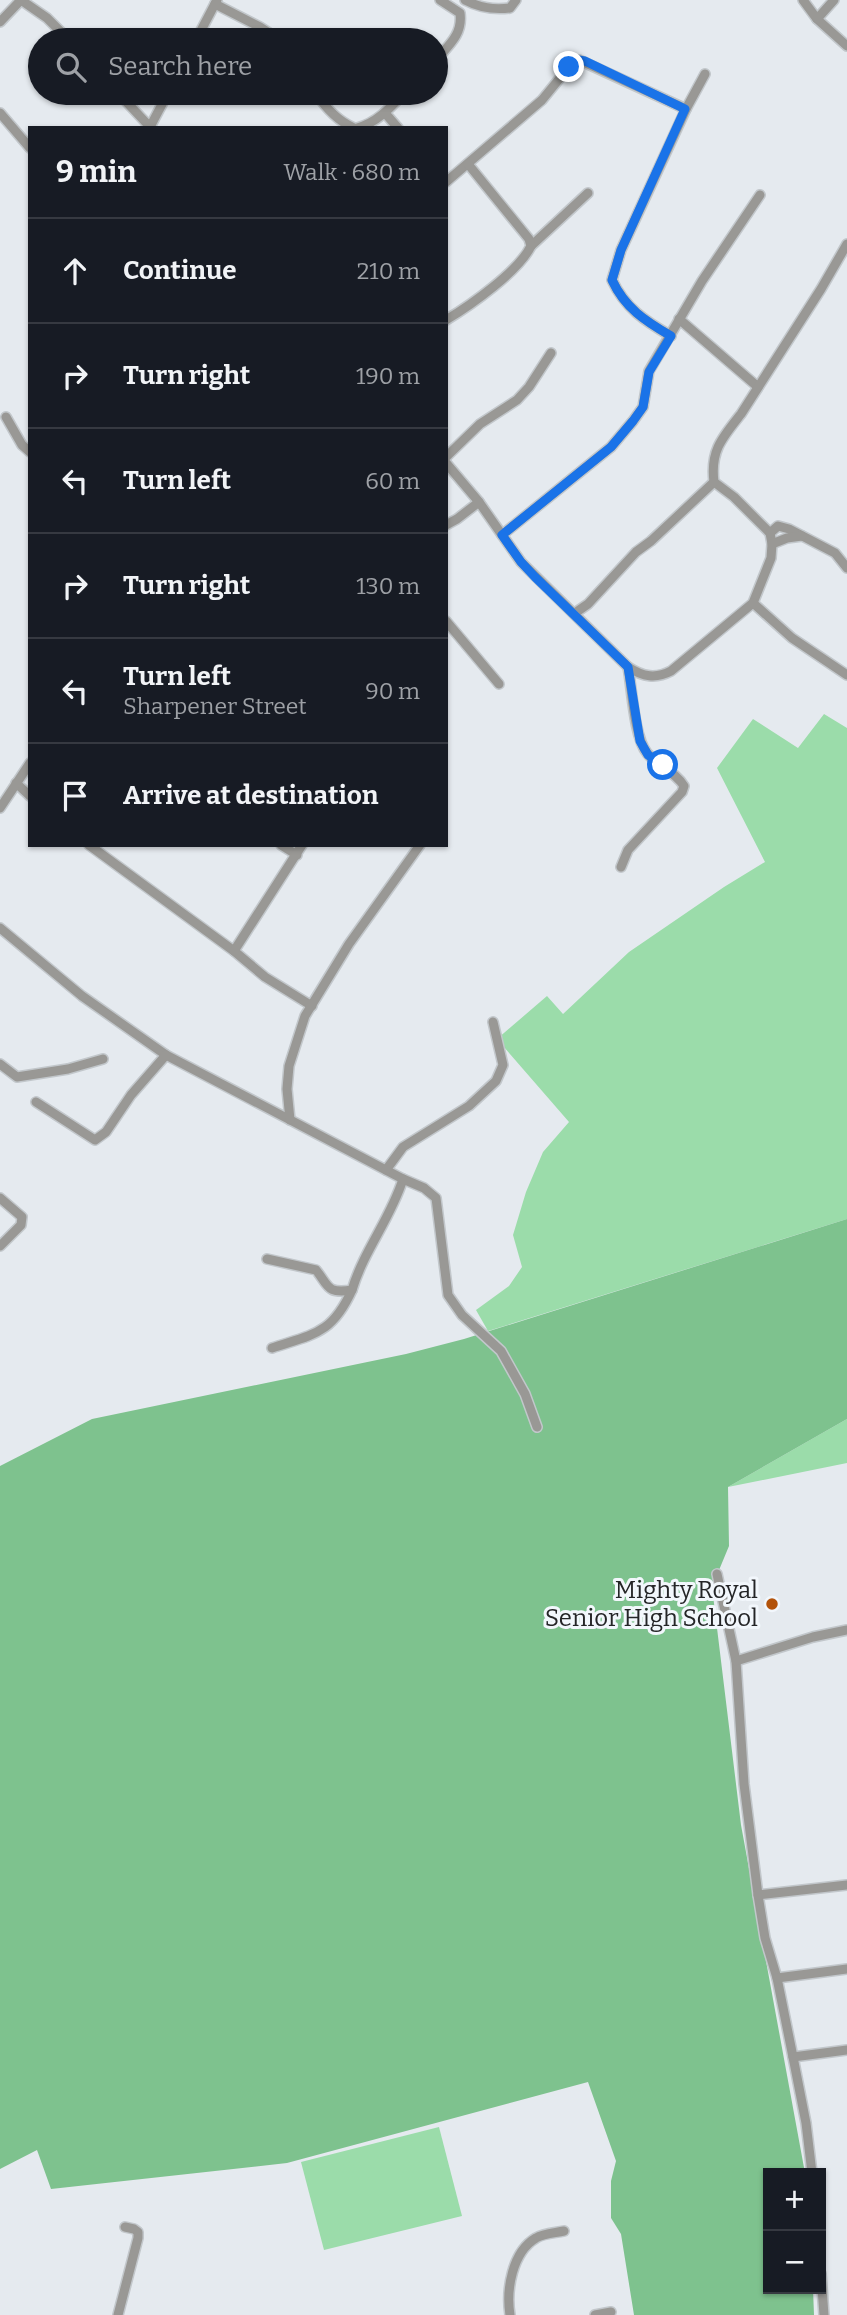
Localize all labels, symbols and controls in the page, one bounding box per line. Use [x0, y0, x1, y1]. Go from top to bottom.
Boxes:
search box [28, 28, 448, 105]
icon: search [52, 48, 90, 86]
text: Search here [108, 51, 252, 82]
route end [553, 51, 584, 82]
text: 9 min [56, 154, 137, 190]
text: Walk · 680 m [283, 158, 420, 186]
icon: ahead [56, 252, 94, 290]
text: Continue [123, 255, 237, 286]
text: 210 m [357, 257, 420, 285]
icon: right [56, 357, 94, 395]
text: Turn right [123, 360, 250, 391]
text: 190 m [356, 362, 420, 390]
icon: left [56, 462, 94, 500]
text: Turn left [123, 465, 231, 496]
text: 60 m [365, 467, 420, 495]
icon: right [56, 567, 94, 605]
text: Turn right [123, 570, 250, 601]
text: 130 m [356, 572, 420, 600]
text: Turn left [123, 661, 231, 692]
icon: left [56, 672, 94, 710]
text: 90 m [365, 677, 420, 705]
text: Sharpener Street [123, 692, 307, 720]
route start [647, 749, 678, 780]
icon: arrive [56, 777, 94, 815]
text: Arrive at destination [123, 780, 378, 811]
place label: Mighty Royal Senior High School [545, 1576, 758, 1632]
marker: Mighty Royal Senior High School [764, 1596, 780, 1612]
map controls [763, 2168, 826, 2294]
button: + [763, 2168, 826, 2231]
button: − [763, 2231, 826, 2294]

